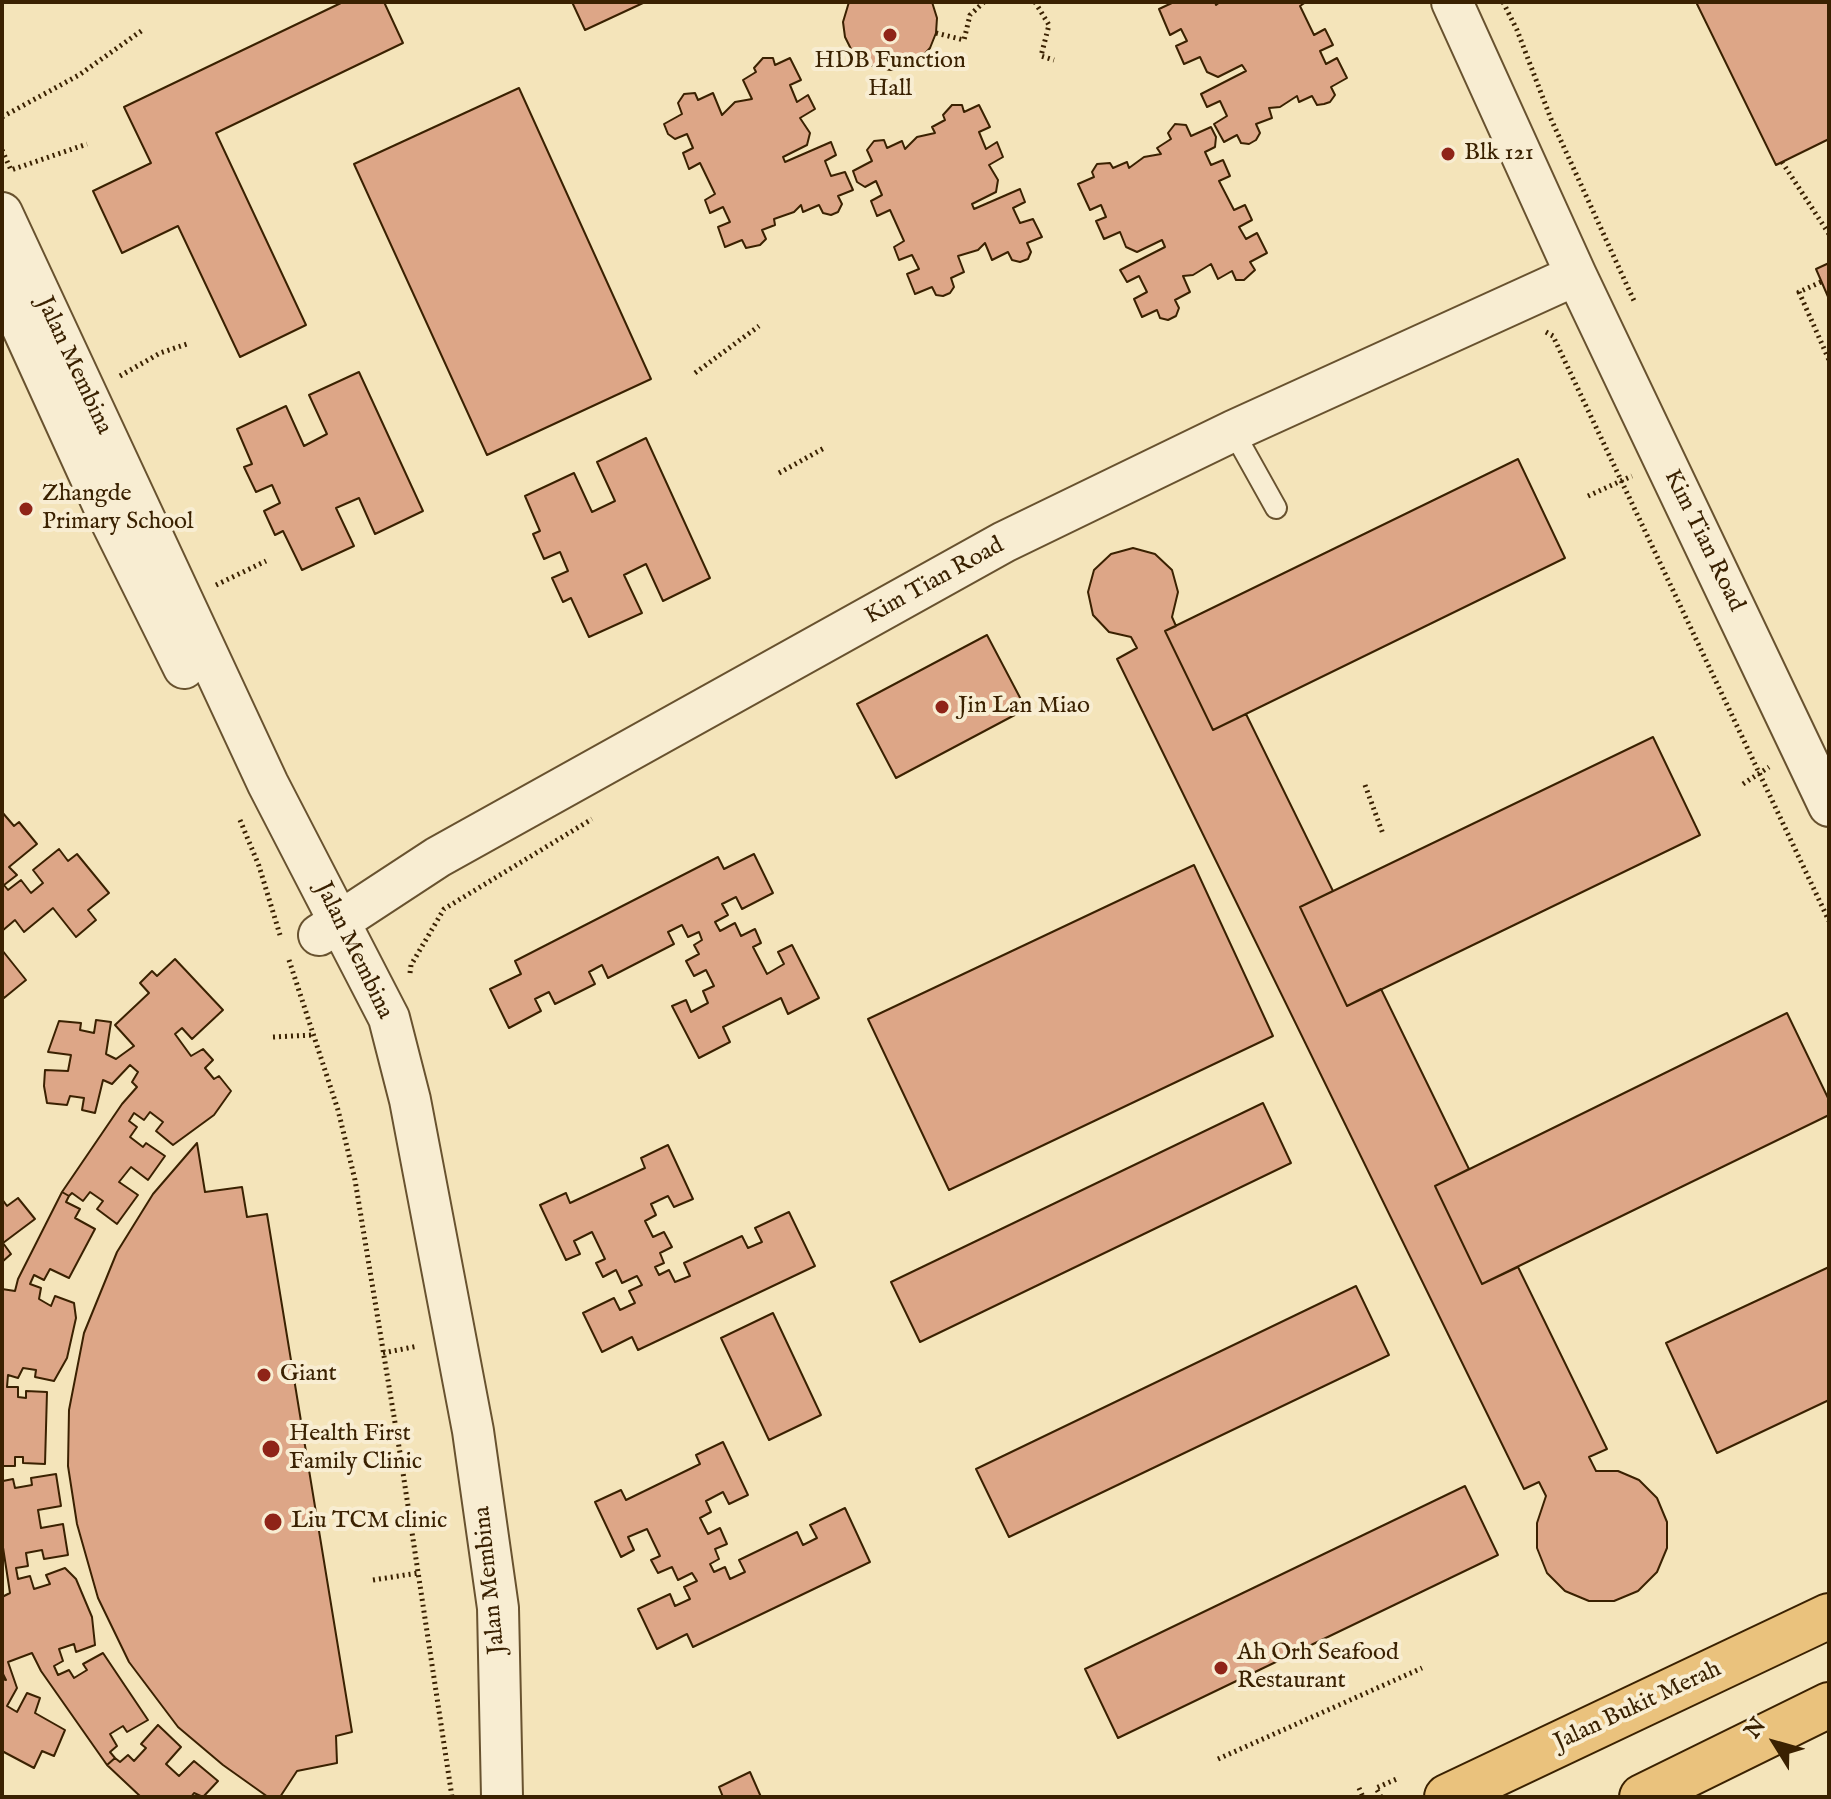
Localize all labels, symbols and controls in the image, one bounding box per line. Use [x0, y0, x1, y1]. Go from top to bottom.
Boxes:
marker: HDB Function Hall [881, 26, 899, 44]
place label: HDB Function Hall [814, 48, 966, 104]
place label: Blk 121 [1464, 140, 1534, 168]
marker: Blk 121 [1439, 145, 1457, 163]
street label: Jalan Membina [29, 293, 117, 439]
street label: Kim Tian Road [1656, 465, 1750, 617]
place label: Zhangde Primary School [42, 481, 194, 537]
marker: Zhangde Primary School [17, 500, 35, 518]
street label: Kim Tian Road [861, 532, 1009, 632]
place label: Jin Lan Miao [958, 693, 1090, 721]
marker: Jin Lan Miao [933, 698, 951, 716]
street label: Jalan Membina [307, 878, 399, 1024]
place label: Giant [280, 1361, 337, 1389]
marker: Giant [255, 1366, 273, 1384]
place label: Health First Family Clinic [289, 1421, 422, 1477]
marker: Health First Family Clinic [260, 1438, 282, 1460]
street label: Jalan Membina [469, 1505, 513, 1655]
place label: Liu TCM clinic [291, 1508, 447, 1536]
marker: Liu TCM clinic [262, 1511, 284, 1533]
place label: Ah Orh Seafood Restaurant [1237, 1640, 1399, 1696]
street label: Jalan Bukit Merah [1550, 1656, 1726, 1758]
marker: Ah Orh Seafood Restaurant [1212, 1659, 1230, 1677]
north arrow [1735, 1703, 1815, 1783]
text: N [1739, 1713, 1773, 1745]

